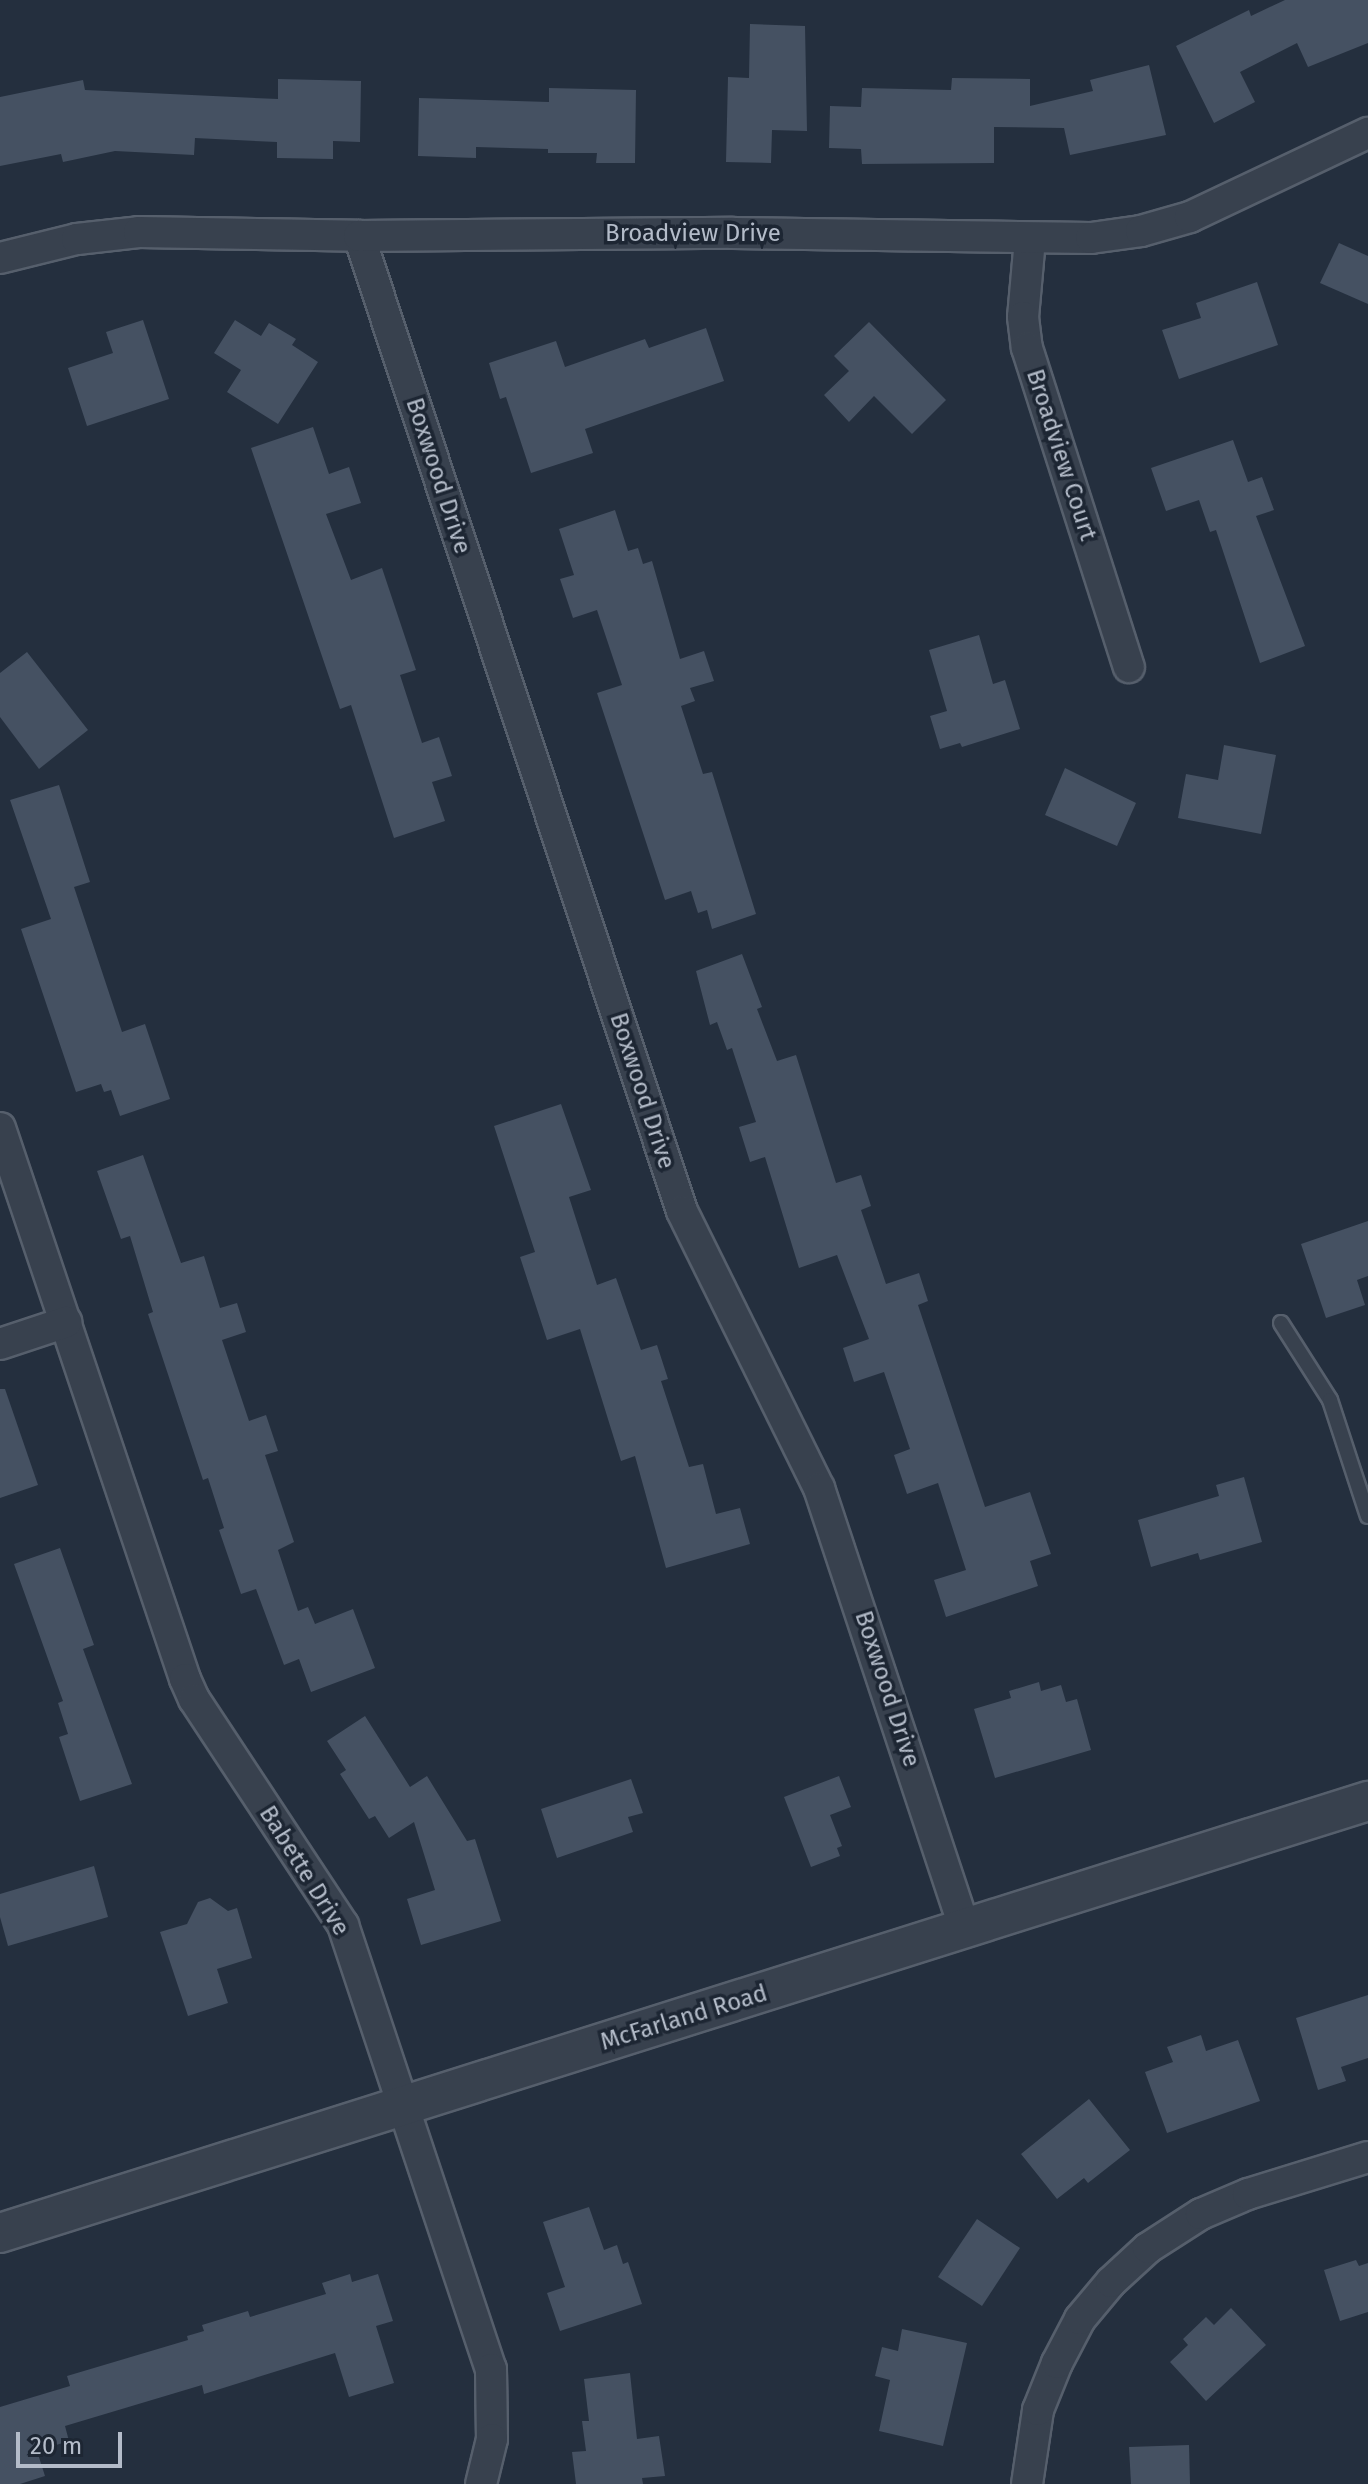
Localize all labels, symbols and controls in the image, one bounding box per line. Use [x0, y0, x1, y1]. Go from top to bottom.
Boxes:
street label: Broadview Drive [605, 220, 781, 248]
street label: Broadview Court [1020, 366, 1102, 544]
street label: Boxwood Drive [399, 394, 477, 558]
street label: Boxwood Drive [603, 1009, 681, 1173]
street label: Boxwood Drive [848, 1607, 926, 1771]
street label: Babette Drive [253, 1801, 355, 1941]
street label: McFarland Road [597, 1979, 771, 2057]
scale bar [20, 2416, 126, 2466]
text: 20 m [30, 2432, 82, 2460]

